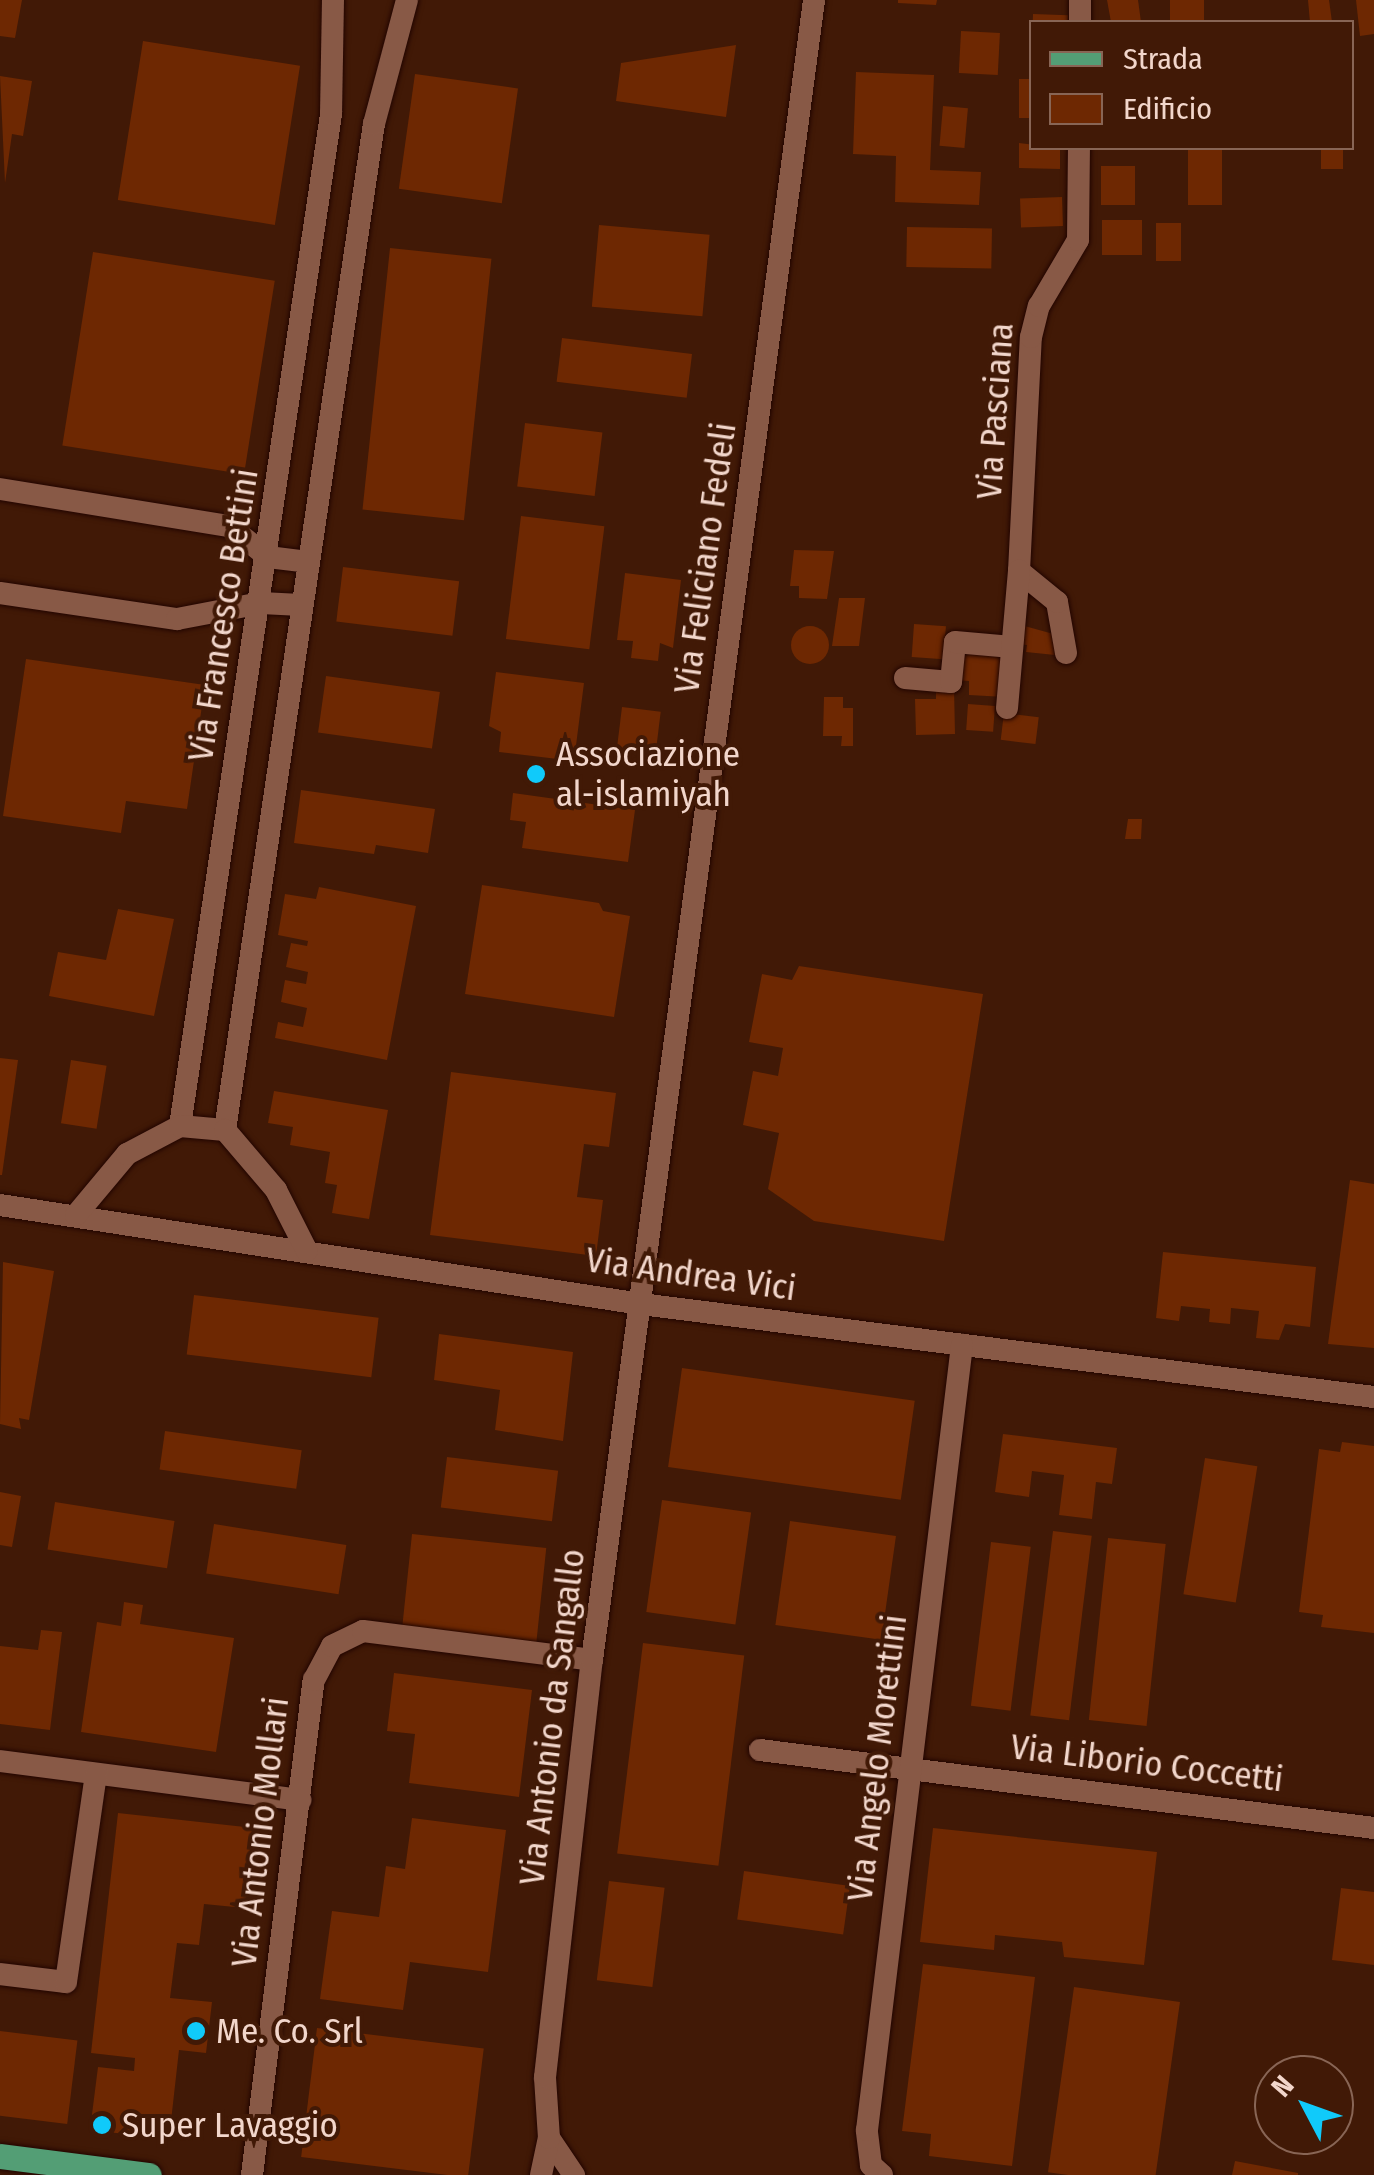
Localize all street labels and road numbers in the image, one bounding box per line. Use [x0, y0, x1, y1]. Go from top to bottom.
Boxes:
street label: Via Pasciana [968, 321, 1022, 501]
street label: Via Feliciano Fedeli [665, 420, 745, 696]
street label: Via Francesco Bettini [179, 466, 267, 764]
street label: Via Andrea Vici [583, 1238, 799, 1310]
street label: Via Antonio da Sangallo [511, 1546, 593, 1888]
street label: Via Angelo Morettini [839, 1612, 915, 1904]
street label: Via Antonio Mollari [223, 1695, 297, 1969]
street label: Via Liborio Coccetti [1008, 1725, 1286, 1801]

